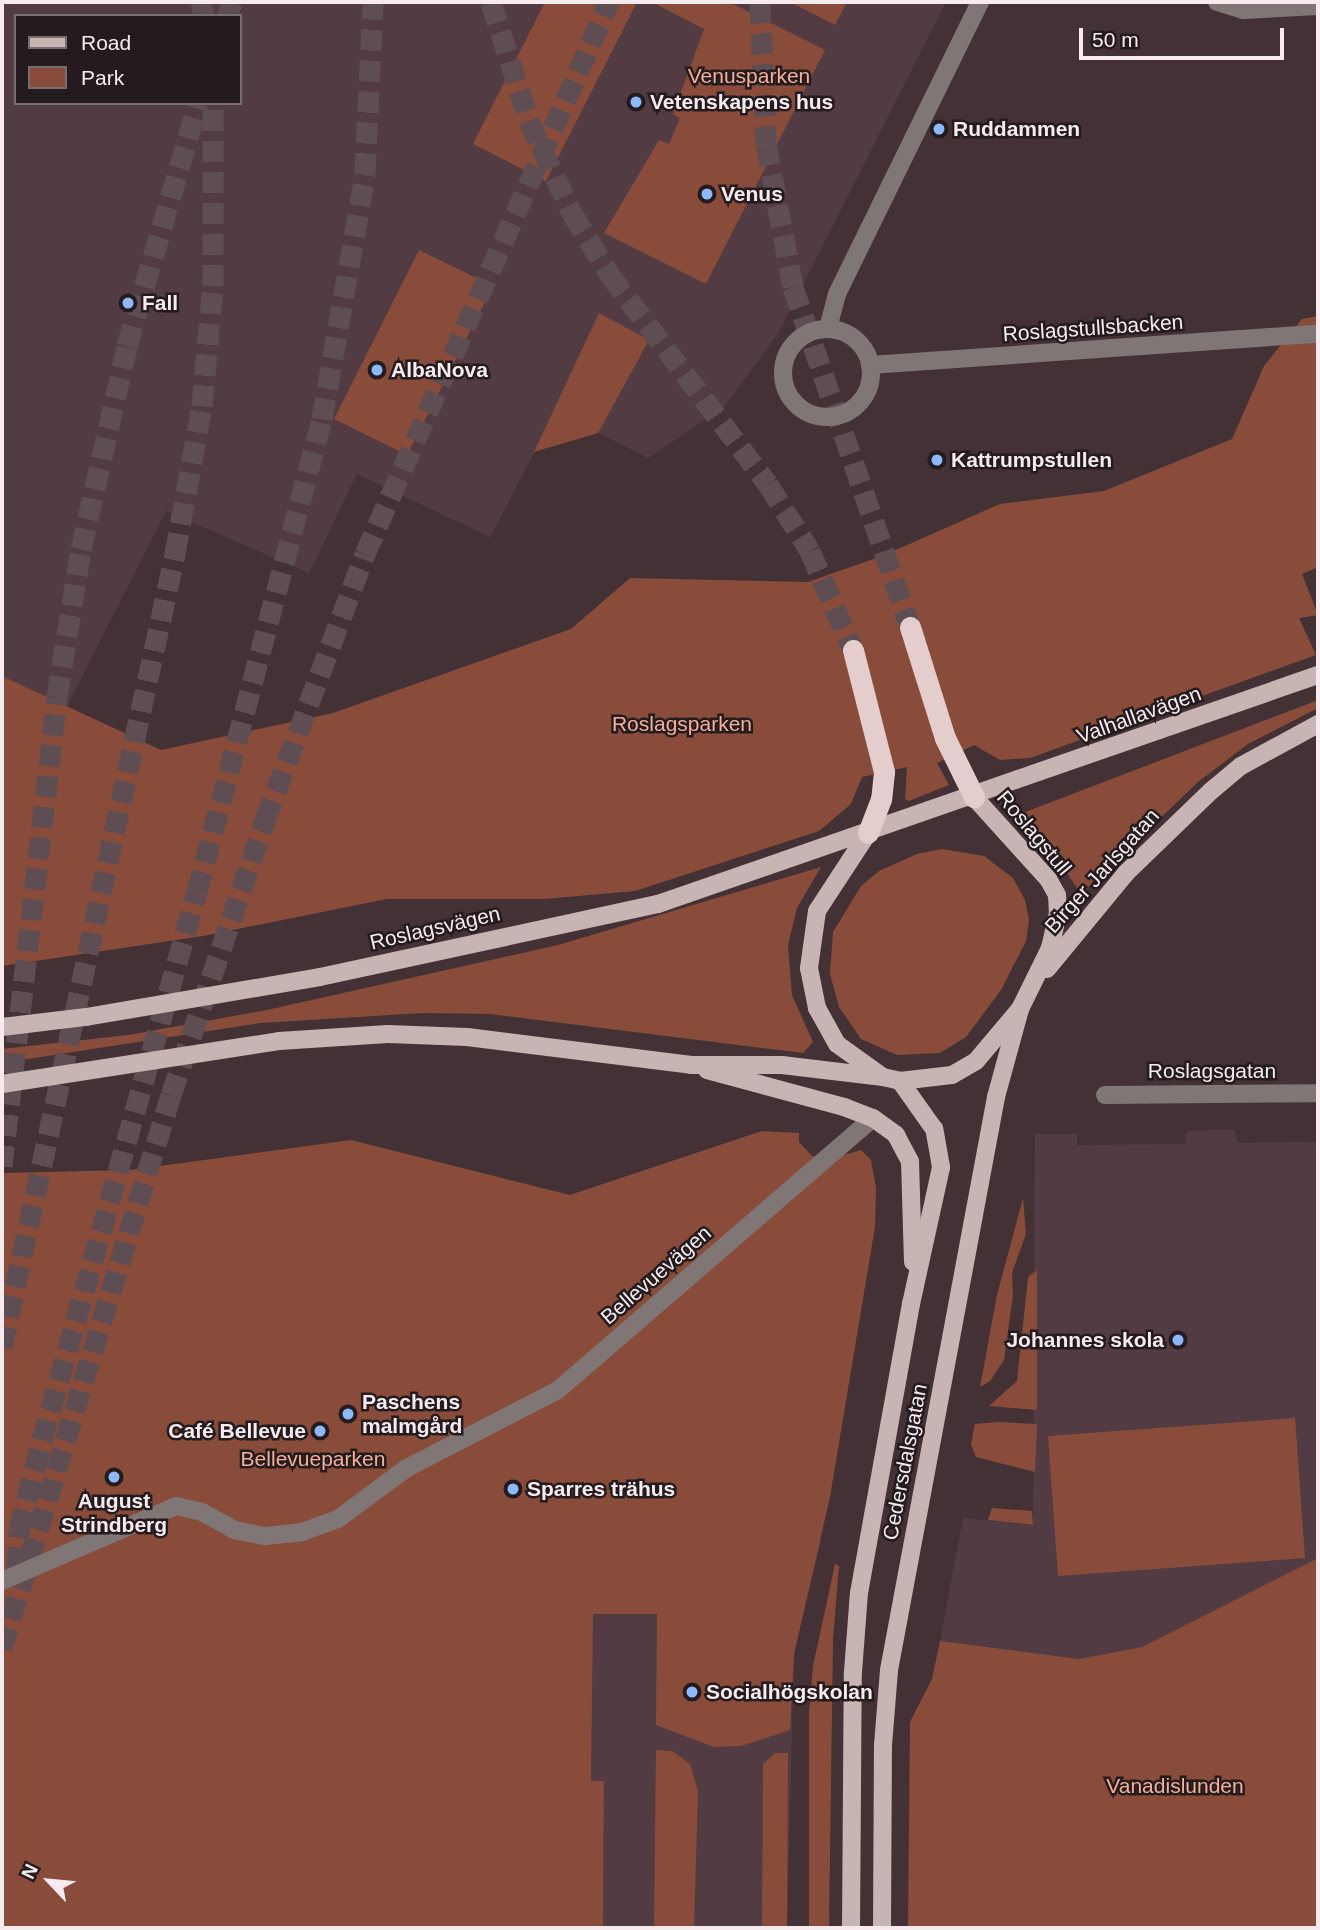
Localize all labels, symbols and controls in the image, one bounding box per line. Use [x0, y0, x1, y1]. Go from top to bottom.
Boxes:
legend [14, 14, 242, 105]
scale bar [1082, 14, 1287, 58]
text: 50 m [1092, 28, 1139, 51]
text: Road [81, 31, 131, 54]
park label: Venusparken [688, 63, 810, 89]
text: Park [81, 66, 124, 89]
place label: Vetenskapens hus [650, 89, 833, 115]
marker: Vetenskapens hus [628, 94, 644, 110]
place label: Ruddammen [953, 116, 1080, 142]
marker: Ruddammen [931, 121, 947, 137]
place label: Venus [721, 181, 783, 207]
marker: Venus [699, 186, 715, 202]
place label: Fall [142, 290, 178, 316]
marker: Fall [120, 295, 136, 311]
street label: Roslagstullsbacken [1002, 309, 1184, 347]
place label: AlbaNova [391, 357, 488, 383]
marker: AlbaNova [369, 362, 385, 378]
place label: Kattrumpstullen [951, 447, 1112, 473]
marker: Kattrumpstullen [929, 452, 945, 468]
street label: Valhallavägen [1073, 681, 1205, 749]
park label: Roslagsparken [612, 711, 752, 737]
street label: Roslagstull [991, 786, 1077, 880]
street label: Birger Jarlsgatan [1040, 804, 1164, 938]
street label: Roslagsvägen [367, 901, 503, 955]
street label: Roslagsgatan [1148, 1058, 1276, 1084]
street label: Bellevuevägen [596, 1220, 716, 1330]
place label: Johannes skola [1006, 1327, 1164, 1353]
marker: Johannes skola [1170, 1332, 1186, 1348]
street label: Cedersdalsgatan [877, 1382, 933, 1542]
place label: Paschens malmgård [362, 1389, 462, 1439]
marker: Paschens malmgård [340, 1406, 356, 1422]
place label: Café Bellevue [168, 1418, 306, 1444]
marker: Café Bellevue [312, 1423, 328, 1439]
park label: Bellevueparken [241, 1446, 385, 1472]
marker: August Strindberg [106, 1469, 122, 1485]
place label: Sparres trähus [527, 1476, 675, 1502]
marker: Sparres trähus [505, 1481, 521, 1497]
place label: August Strindberg [61, 1488, 167, 1538]
place label: Socialhögskolan [706, 1679, 873, 1705]
marker: Socialhögskolan [684, 1684, 700, 1700]
park label: Vanadislunden [1106, 1773, 1244, 1799]
north arrow [14, 1846, 84, 1916]
text: N [17, 1861, 42, 1882]

